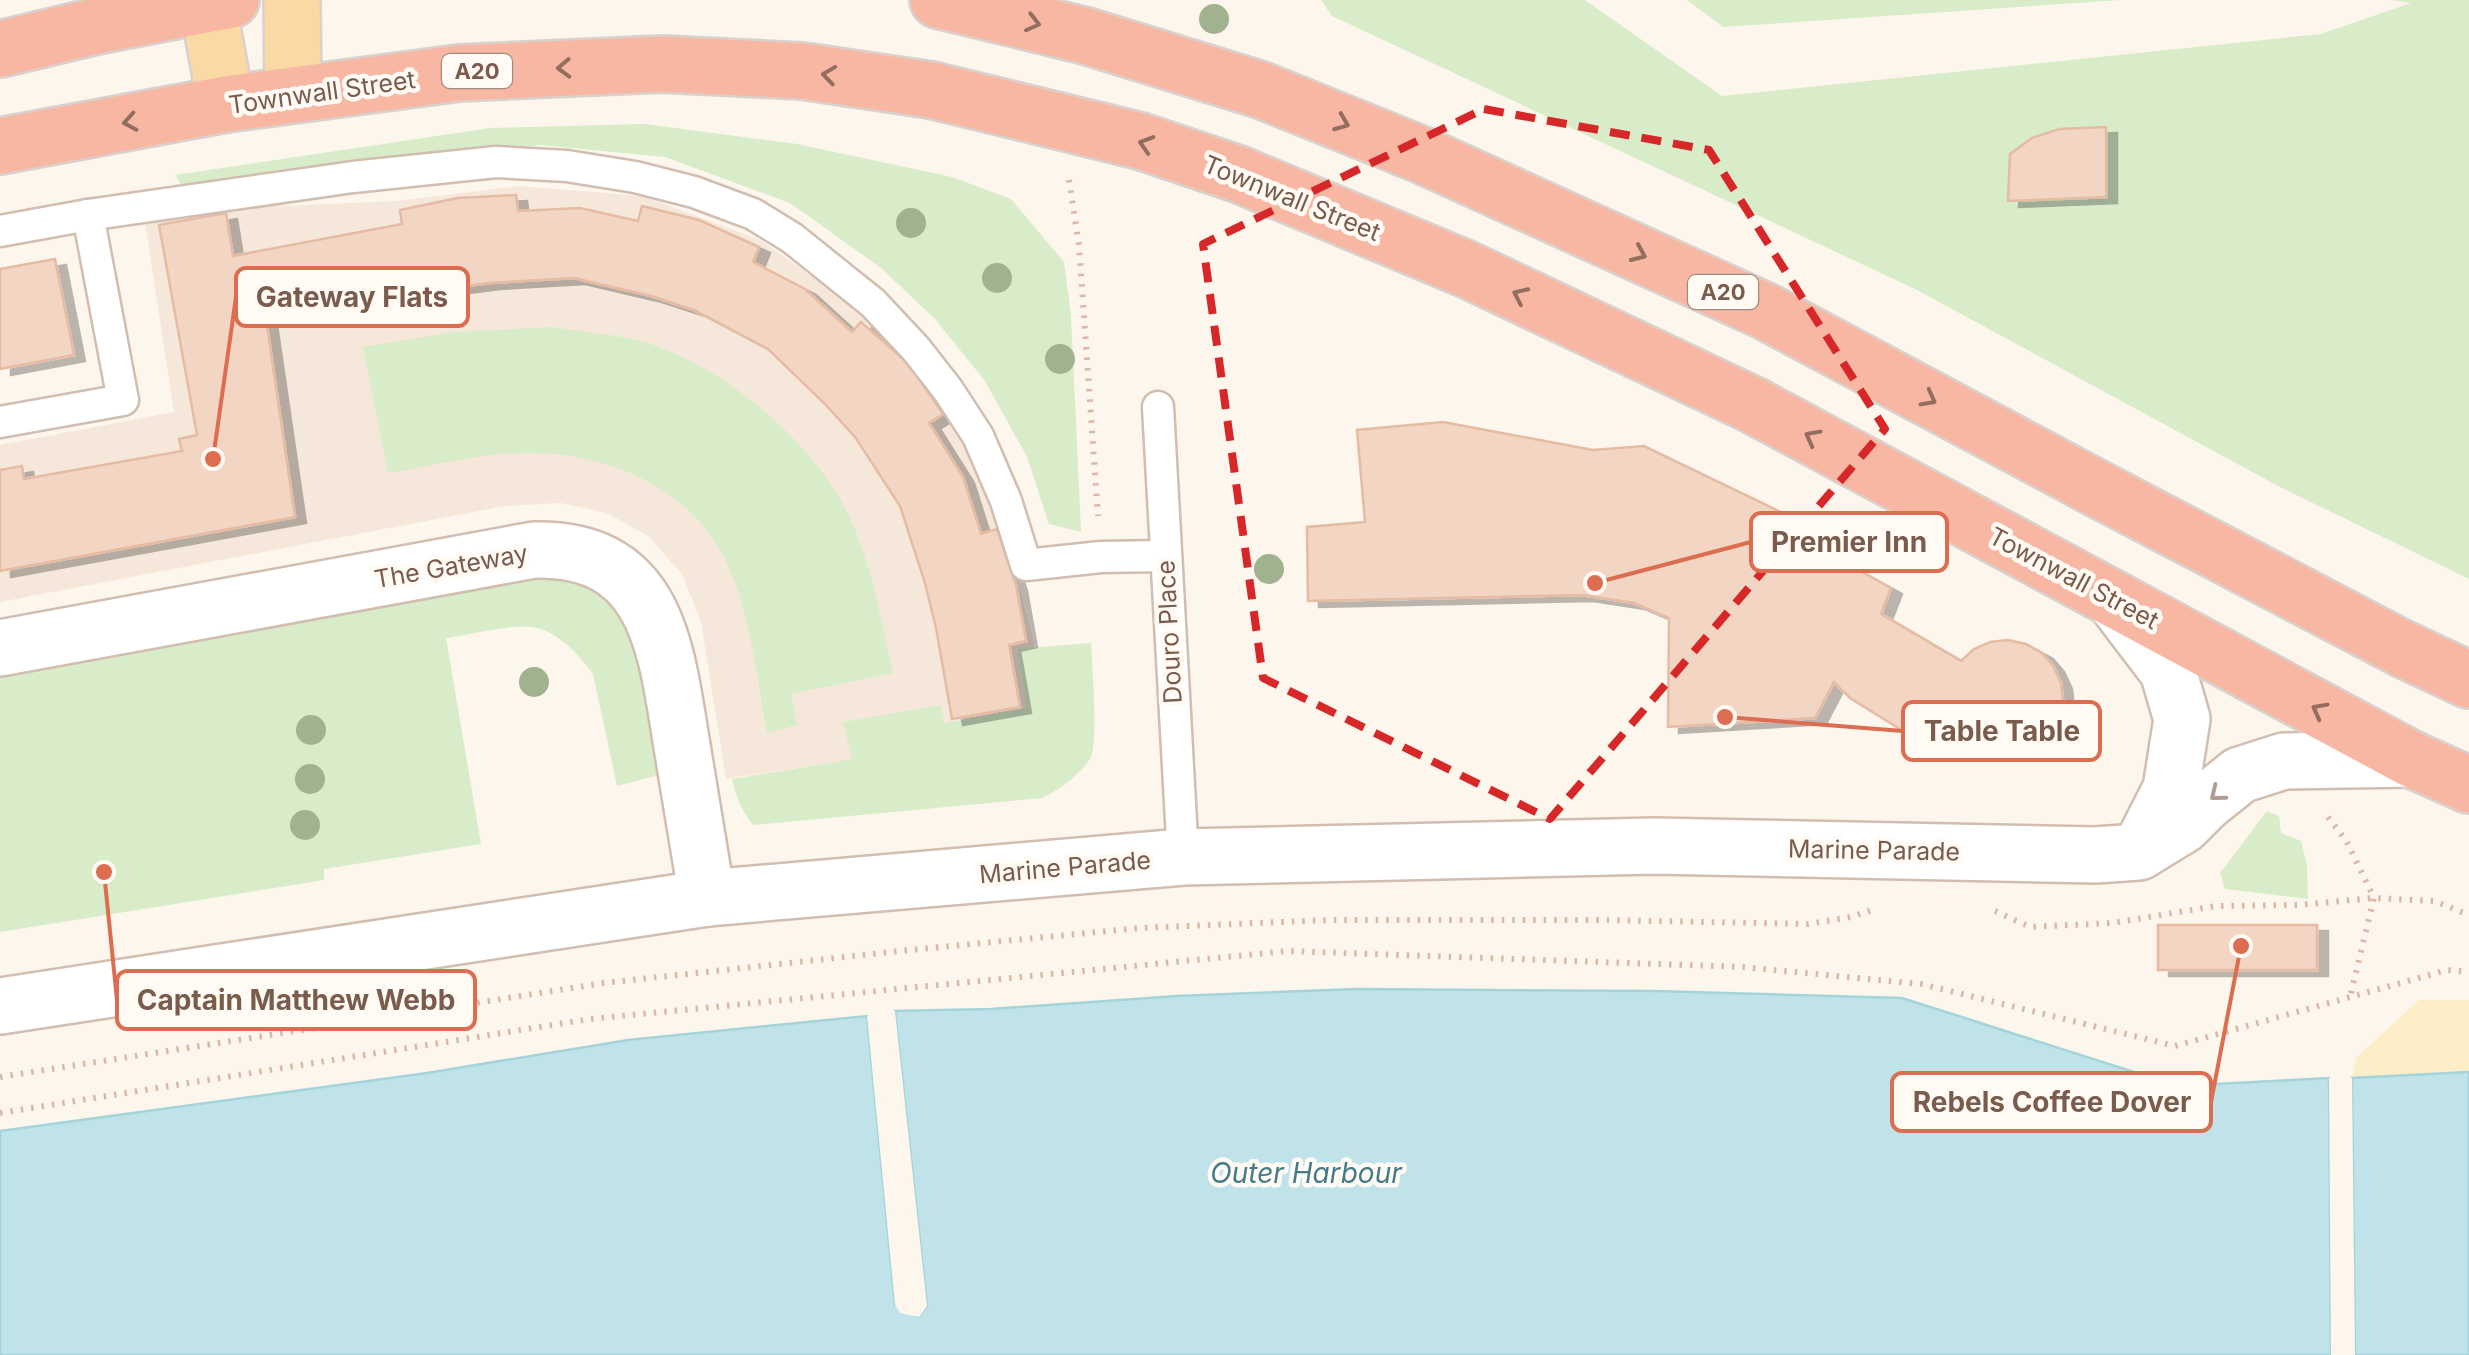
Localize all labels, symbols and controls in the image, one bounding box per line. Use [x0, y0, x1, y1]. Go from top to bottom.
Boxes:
one-way arrow [1024, 11, 1041, 32]
road number: A20 [442, 54, 512, 88]
one-way arrow [556, 57, 572, 78]
street label: Townwall Street [227, 64, 417, 120]
one-way arrow [820, 65, 837, 86]
one-way arrow [122, 111, 138, 132]
one-way arrow [1332, 111, 1349, 131]
one-way arrow [1138, 135, 1155, 156]
street label: Townwall Street [1199, 149, 1385, 247]
one-way arrow [1629, 242, 1647, 262]
callout: Gateway Flats [236, 268, 468, 326]
road number: A20 [1688, 275, 1758, 309]
text: Gateway Flats [256, 280, 448, 314]
one-way arrow [1512, 287, 1530, 307]
one-way arrow [1919, 387, 1937, 407]
one-way arrow [1804, 430, 1823, 449]
callout: Premier Inn [1751, 513, 1947, 571]
street label: Townwall Street [1984, 521, 2164, 635]
text: Premier Inn [1771, 525, 1927, 559]
street label: The Gateway [372, 538, 530, 594]
street label: Douro Place [1150, 559, 1188, 705]
callout: Table Table [1903, 702, 2100, 760]
one-way arrow [2312, 703, 2330, 722]
text: Table Table [1924, 714, 2080, 748]
one-way arrow [2210, 782, 2228, 800]
street label: Marine Parade [1788, 833, 1960, 867]
street label: Marine Parade [978, 845, 1152, 889]
callout: Captain Matthew Webb [117, 971, 475, 1029]
text: Captain Matthew Webb [137, 983, 455, 1017]
callout: Rebels Coffee Dover [1892, 1073, 2211, 1131]
text: Rebels Coffee Dover [1913, 1085, 2191, 1119]
water label: Outer Harbour [1210, 1156, 1403, 1190]

